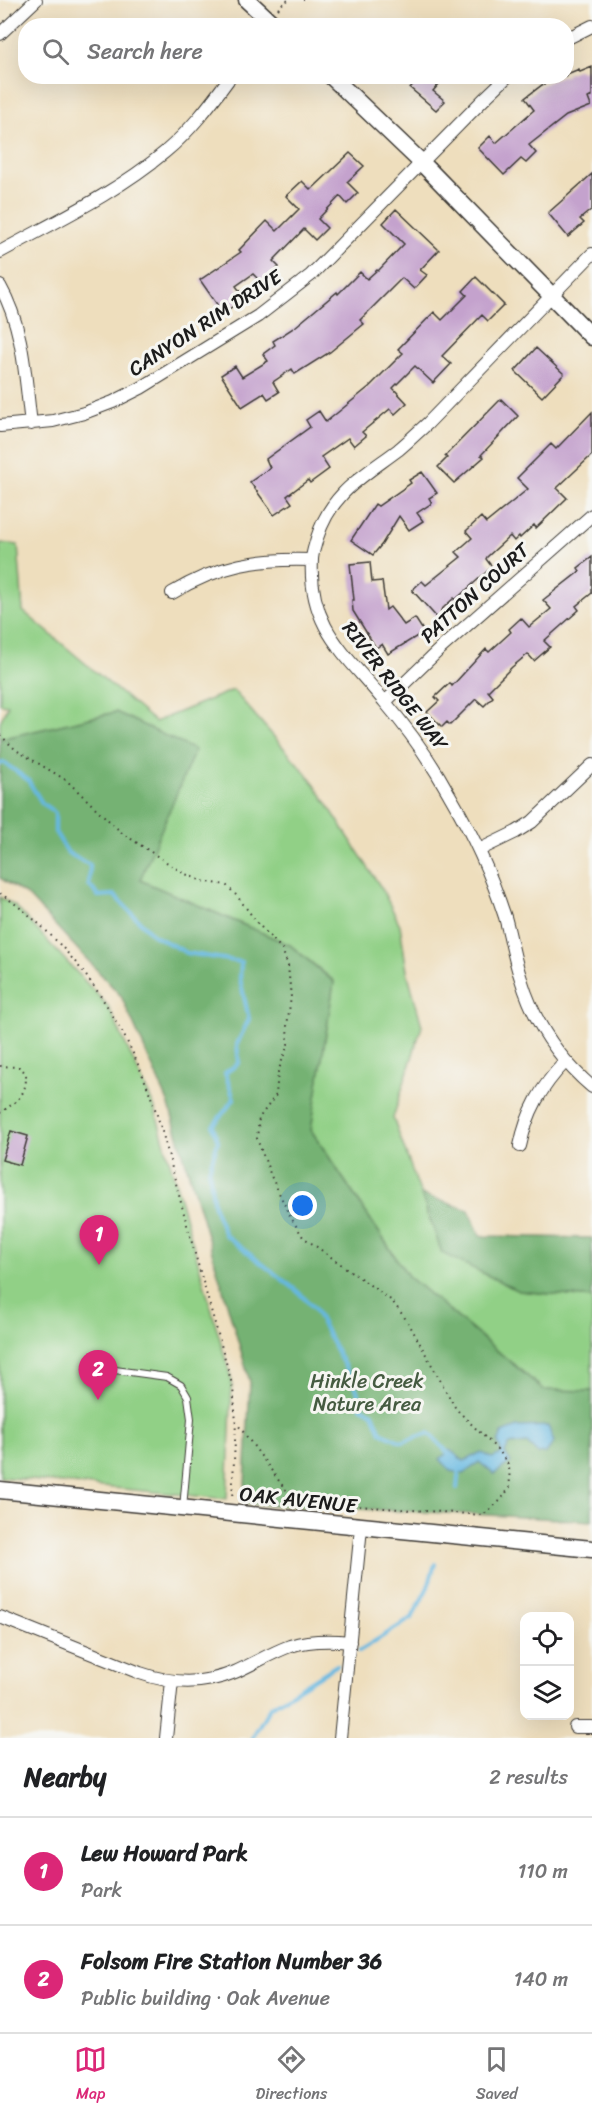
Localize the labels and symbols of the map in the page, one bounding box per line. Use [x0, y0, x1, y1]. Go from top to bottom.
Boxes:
street label: CANYON RIM DRIVE [121, 259, 291, 386]
street label: PATTON COURT [412, 533, 539, 652]
street label: RIVER RIDGE WAY [333, 613, 458, 759]
your location [288, 1191, 317, 1220]
pin: 1 [80, 1216, 118, 1265]
pin: 2 [78, 1350, 118, 1400]
park label: Hinkle Creek Nature Area [310, 1364, 424, 1422]
street label: OAK AVENUE [238, 1476, 360, 1524]

